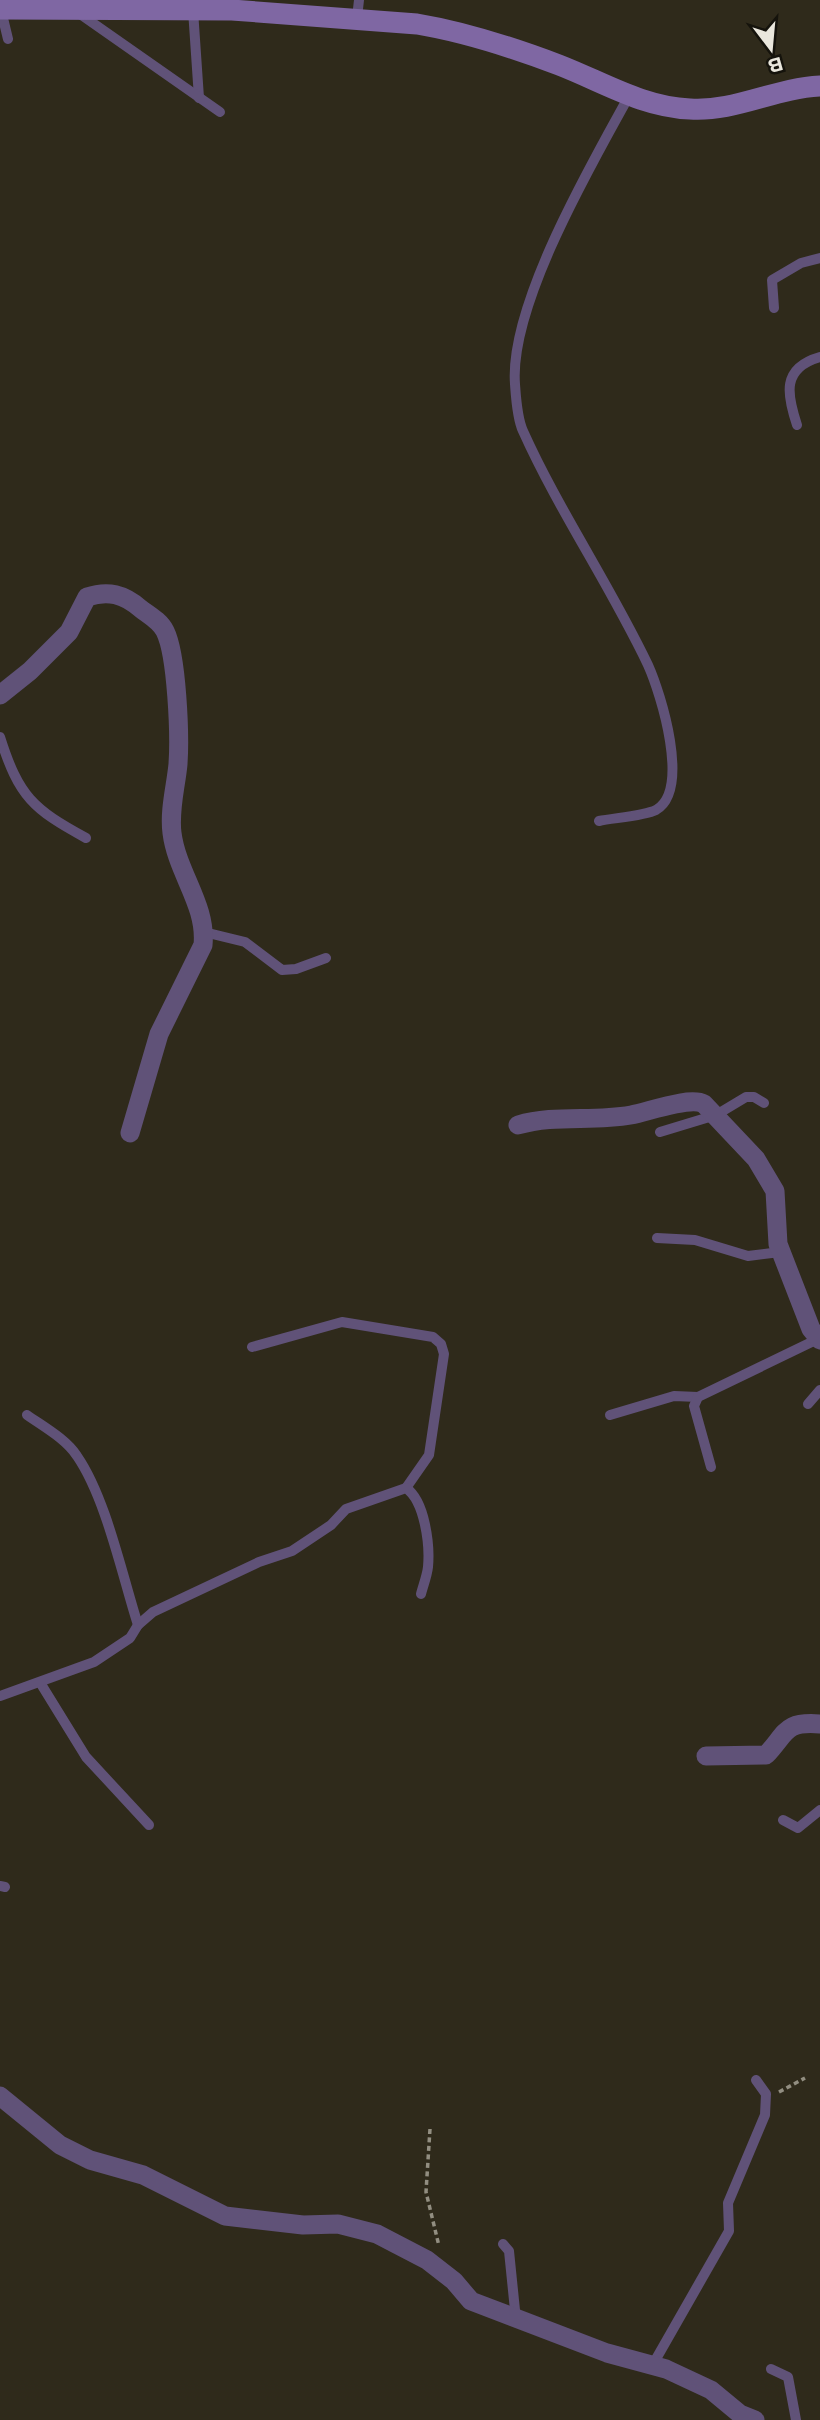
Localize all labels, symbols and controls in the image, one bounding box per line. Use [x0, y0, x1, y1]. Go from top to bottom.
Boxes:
north arrow [736, 14, 806, 84]
text: B [765, 52, 786, 78]

